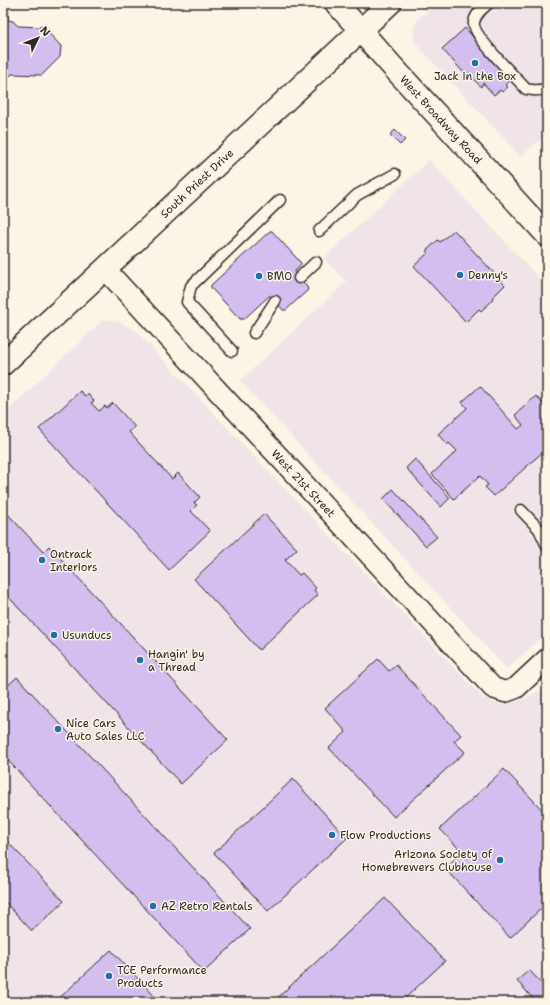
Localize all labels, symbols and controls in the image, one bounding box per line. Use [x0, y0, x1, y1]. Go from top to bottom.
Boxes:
north arrow [18, 18, 58, 58]
text: N [36, 23, 54, 40]
marker: Jack in the Box [470, 58, 480, 68]
place label: Jack in the Box [434, 69, 516, 84]
street label: West Broadway Road [396, 72, 485, 167]
street label: South Priest Drive [157, 146, 237, 222]
place label: Denny's [468, 268, 508, 283]
place label: BMO [267, 269, 292, 284]
marker: Denny's [455, 270, 465, 280]
marker: BMO [254, 271, 264, 281]
street label: West 21st Street [268, 446, 338, 521]
place label: Ontrack Interiors [50, 547, 97, 575]
marker: Ontrack Interiors [37, 555, 47, 565]
place label: Usunducs [62, 628, 111, 643]
marker: Usunducs [49, 630, 59, 640]
place label: Hangin' by a Thread [148, 647, 205, 675]
marker: Hangin' by a Thread [135, 655, 145, 665]
place label: Nice Cars Auto Sales LLC [66, 716, 145, 744]
marker: Nice Cars Auto Sales LLC [53, 724, 63, 734]
place label: Flow Productions [340, 828, 431, 843]
marker: Flow Productions [327, 830, 337, 840]
place label: Arizona Society of Homebrewers Clubhouse [362, 847, 493, 875]
marker: Arizona Society of Homebrewers Clubhouse [495, 855, 505, 865]
place label: AZ Retro Rentals [161, 899, 253, 914]
marker: AZ Retro Rentals [148, 901, 158, 911]
place label: TCE Performance Products [117, 963, 207, 991]
marker: TCE Performance Products [104, 971, 114, 981]

